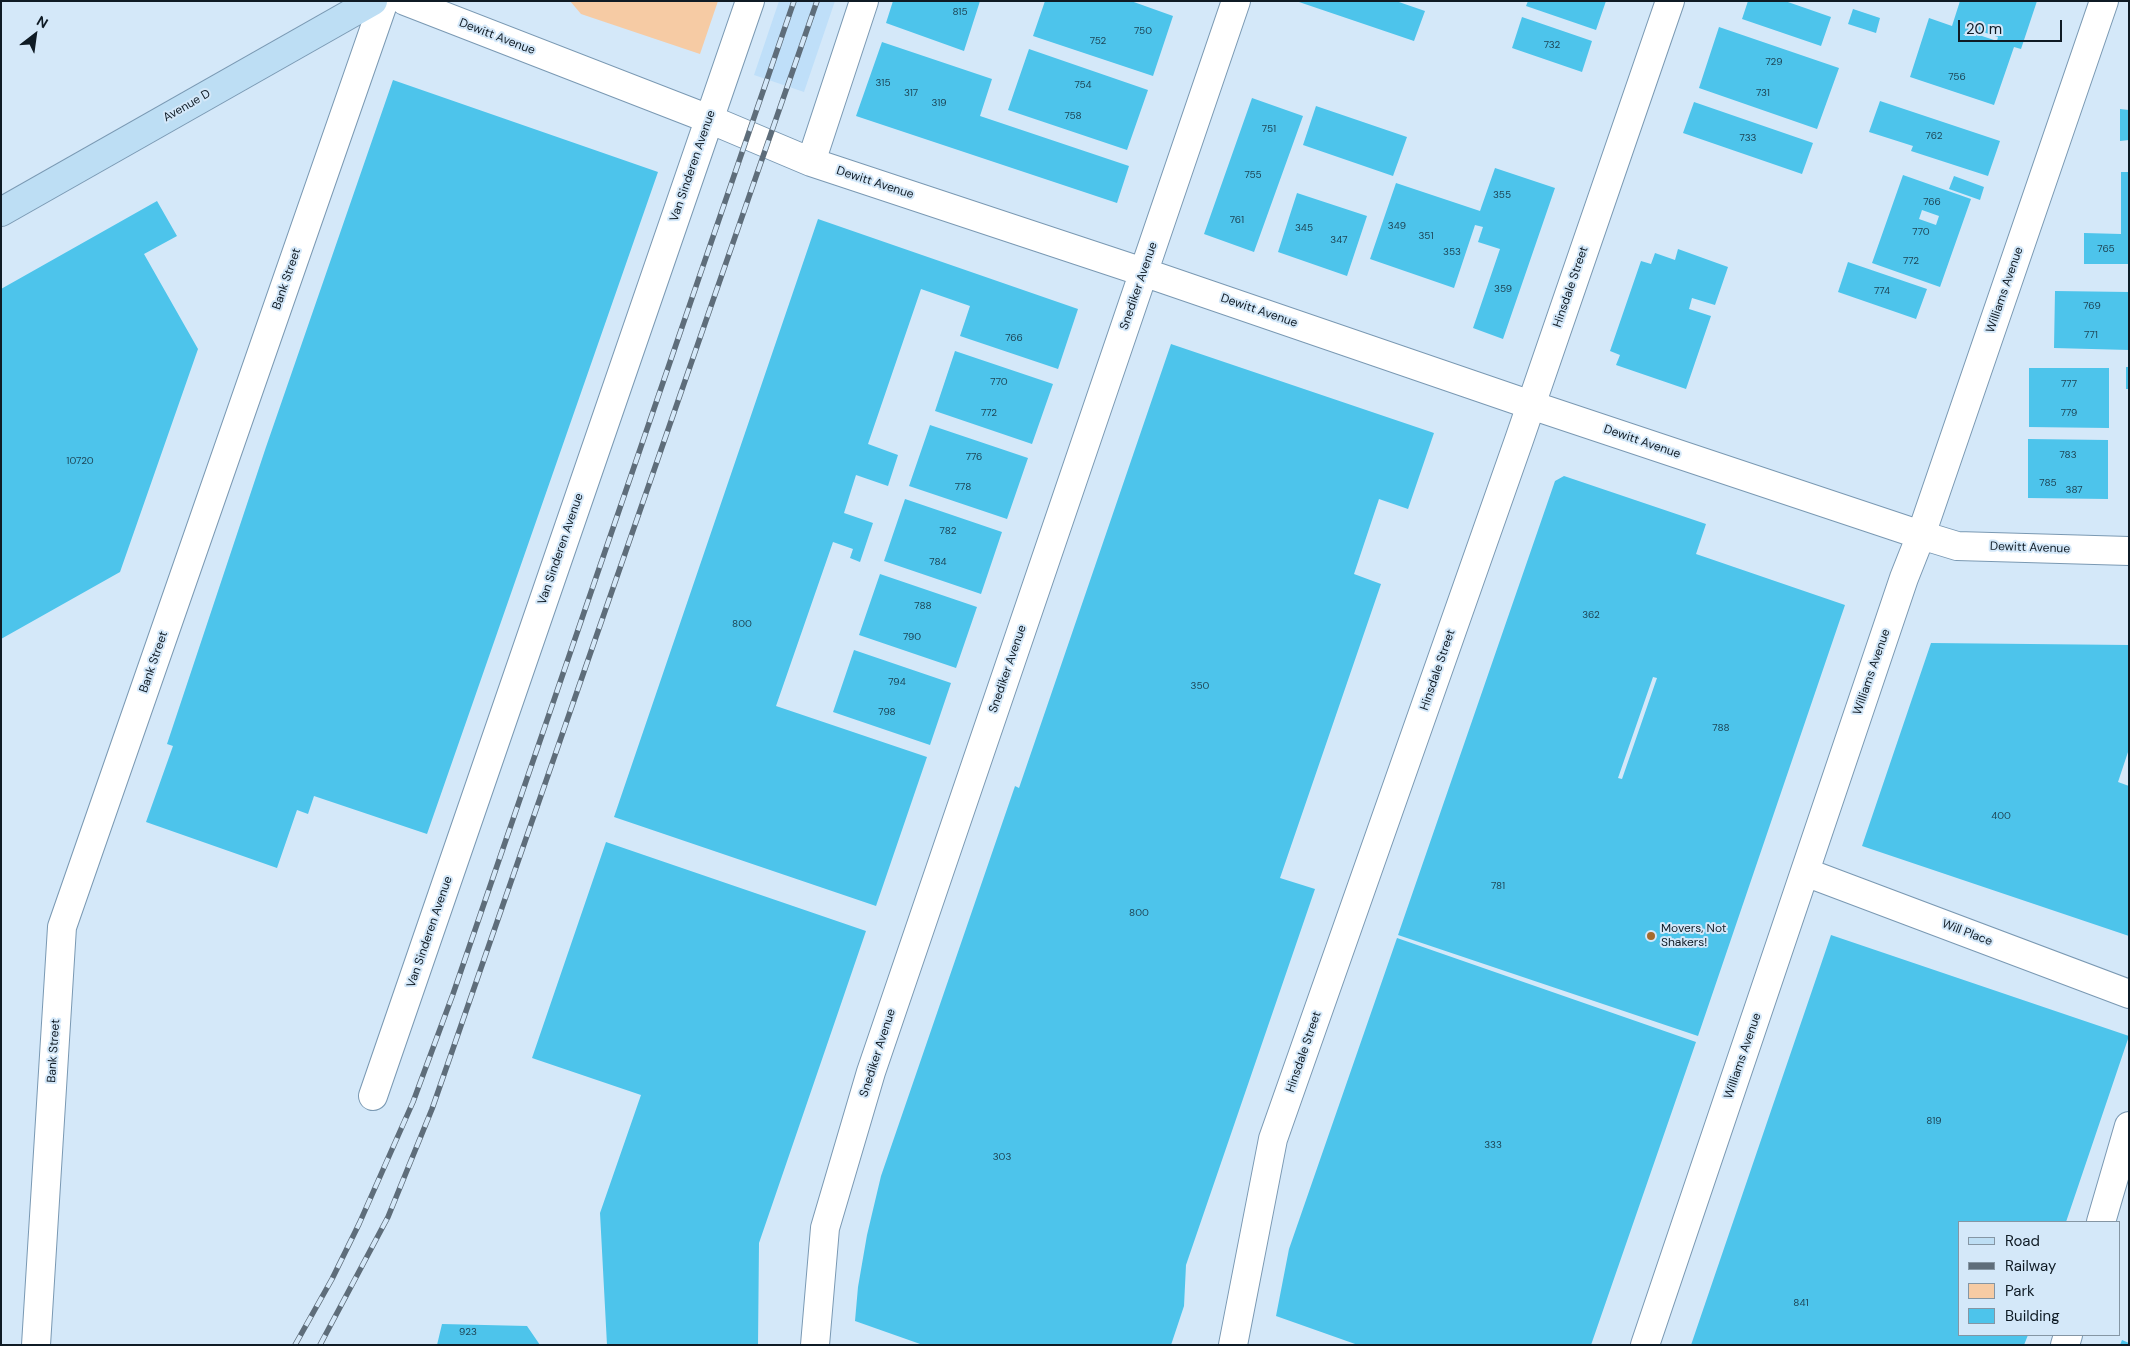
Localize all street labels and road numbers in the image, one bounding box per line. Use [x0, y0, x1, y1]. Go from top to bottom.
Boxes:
street label: Dewitt Avenue [457, 16, 537, 58]
street label: Avenue D [161, 87, 213, 125]
street label: Van Sinderen Avenue [667, 108, 719, 224]
street label: Dewitt Avenue [835, 164, 915, 202]
street label: Snediker Avenue [1117, 240, 1161, 332]
street label: Hinsdale Street [1550, 245, 1592, 329]
street label: Williams Avenue [1984, 245, 2026, 335]
street label: Bank Street [270, 246, 304, 312]
street label: Dewitt Avenue [1219, 291, 1299, 331]
street label: Dewitt Avenue [1602, 422, 1682, 462]
street label: Van Sinderen Avenue [535, 491, 587, 607]
street label: Dewitt Avenue [1990, 539, 2070, 557]
street label: Snediker Avenue [986, 623, 1030, 715]
street label: Williams Avenue [1851, 627, 1893, 717]
street label: Hinsdale Street [1417, 628, 1459, 712]
street label: Bank Street [137, 629, 171, 695]
street label: Van Sinderen Avenue [404, 874, 456, 990]
street label: Will Place [1940, 917, 1994, 949]
street label: Snediker Avenue [857, 1007, 899, 1099]
street label: Hinsdale Street [1283, 1010, 1325, 1094]
street label: Williams Avenue [1722, 1011, 1764, 1101]
street label: Bank Street [45, 1019, 63, 1083]

